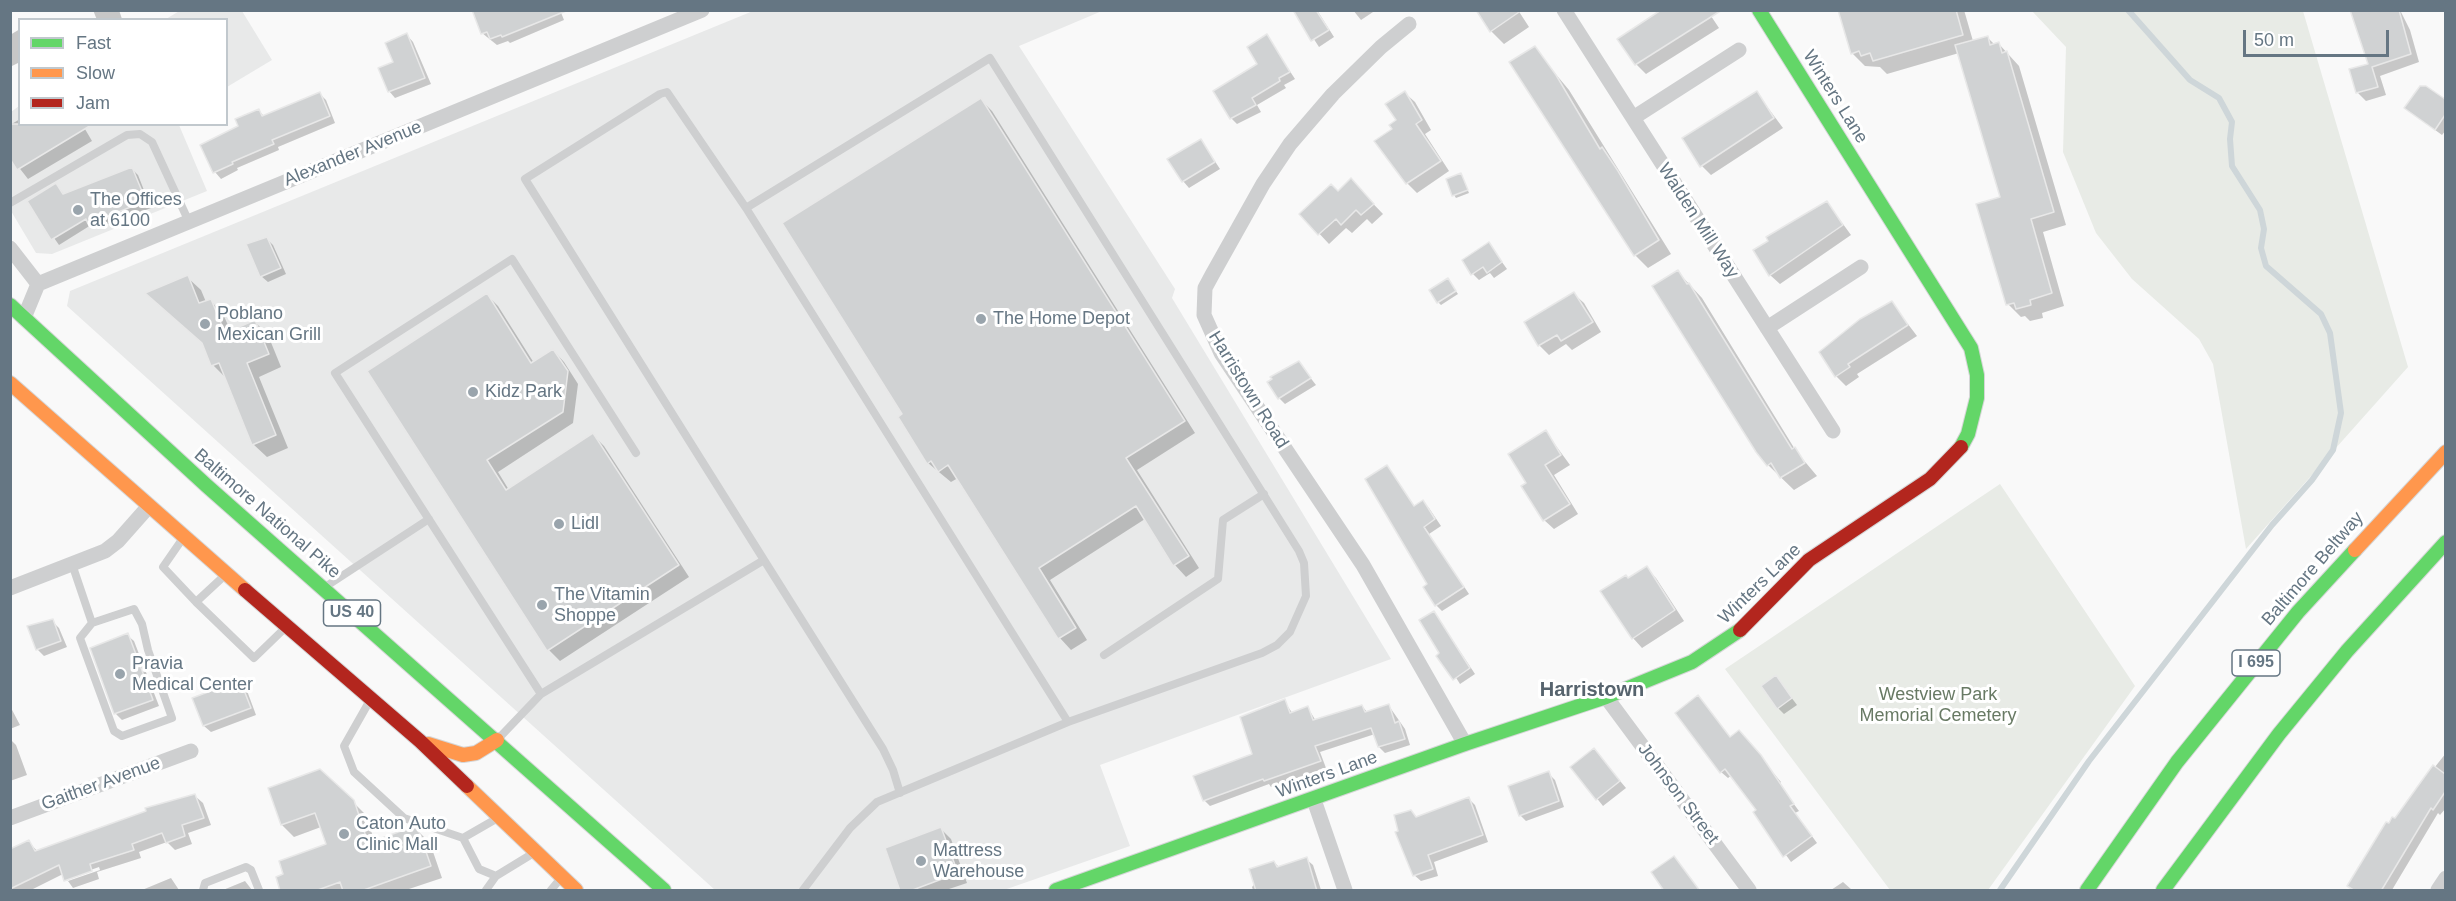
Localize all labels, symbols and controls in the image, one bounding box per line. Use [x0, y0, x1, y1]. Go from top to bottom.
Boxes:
legend [18, 18, 228, 126]
scale bar [2246, 18, 2392, 56]
text: 50 m [2254, 30, 2294, 50]
text: Fast [76, 33, 111, 53]
street label: Winters Lane [1798, 46, 1872, 148]
text: Slow [76, 63, 115, 83]
text: Jam [76, 93, 110, 113]
street label: Alexander Avenue [281, 116, 425, 192]
street label: Walden Mill Way [1653, 159, 1743, 283]
place label: The Offices at 6100 [90, 189, 182, 232]
marker: The Offices at 6100 [71, 203, 85, 217]
place label: Poblano Mexican Grill [217, 303, 321, 346]
place label: The Home Depot [993, 308, 1130, 330]
marker: The Home Depot [974, 312, 988, 326]
marker: Poblano Mexican Grill [198, 317, 212, 331]
street label: Harristown Road [1203, 327, 1293, 453]
place label: Kidz Park [485, 381, 562, 403]
marker: Kidz Park [466, 385, 480, 399]
street label: Baltimore National Pike [189, 444, 345, 584]
street label: Baltimore Beltway [2258, 508, 2368, 630]
place label: Lidl [571, 513, 599, 535]
marker: Lidl [552, 517, 566, 531]
street label: Winters Lane [1714, 539, 1806, 629]
place label: The Vitamin Shoppe [554, 584, 650, 626]
marker: The Vitamin Shoppe [535, 598, 549, 612]
road number: US 40 [324, 600, 380, 626]
road number: I 695 [2232, 650, 2280, 676]
place label: Pravia Medical Center [132, 653, 253, 696]
marker: Pravia Medical Center [113, 667, 127, 681]
district label: Harristown [1540, 678, 1644, 702]
park label: Westview Park Memorial Cemetery [1859, 684, 2017, 726]
street label: Johnson Street [1633, 739, 1723, 849]
street label: Winters Lane [1273, 747, 1381, 803]
street label: Gaither Avenue [39, 753, 163, 815]
place label: Caton Auto Clinic Mall [356, 813, 446, 856]
marker: Caton Auto Clinic Mall [337, 827, 351, 841]
place label: Mattress Warehouse [933, 840, 1024, 882]
marker: Mattress Warehouse [914, 854, 928, 868]

